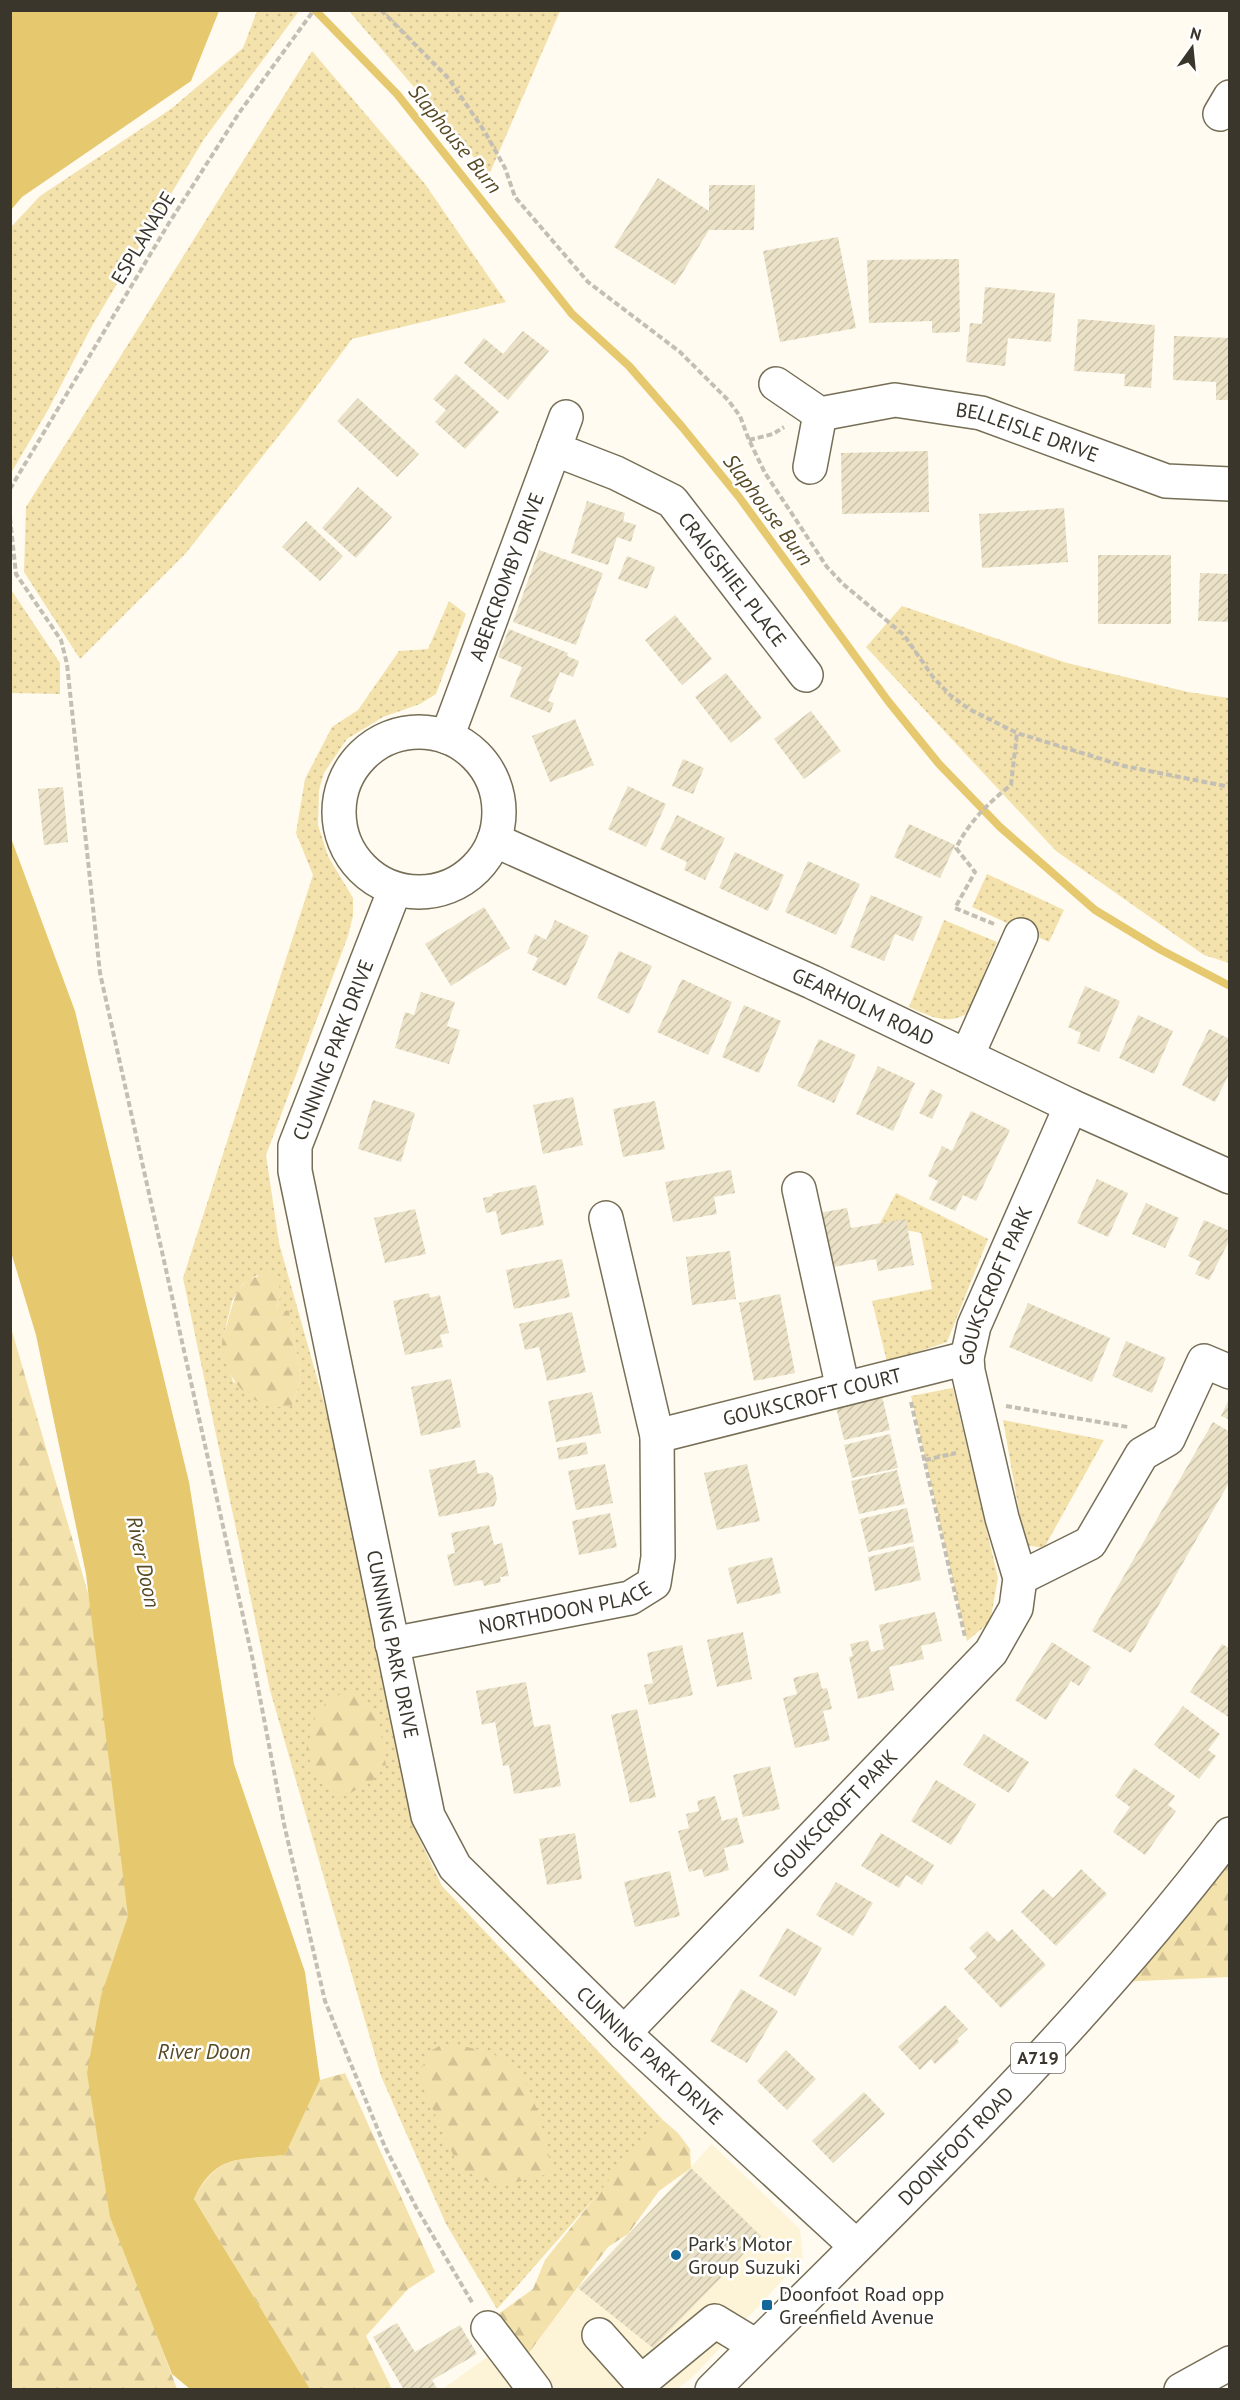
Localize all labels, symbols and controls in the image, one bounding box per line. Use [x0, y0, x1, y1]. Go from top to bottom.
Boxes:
north arrow [1162, 18, 1222, 78]
text: N [1188, 22, 1204, 45]
water label: Slaphouse Burn [403, 78, 508, 199]
street label: ESPLANADE [105, 187, 181, 289]
street label: BELLEISLE DRIVE [954, 396, 1102, 468]
water label: Slaphouse Burn [717, 448, 819, 571]
street label: ABERCROMBY DRIVE [463, 489, 550, 665]
street label: CRAIGSHIEL PLACE [672, 507, 792, 652]
street label: CUNNING PARK DRIVE [287, 956, 379, 1144]
street label: GEARHOLM ROAD [788, 962, 938, 1052]
street label: GOUKSCROFT PARK [954, 1202, 1038, 1366]
street label: GOUKSCROFT COURT [720, 1362, 904, 1432]
water label: River Doon [121, 1514, 166, 1610]
street label: CUNNING PARK DRIVE [360, 1548, 425, 1741]
street label: NORTHDOON PLACE [477, 1575, 656, 1640]
street label: GOUKSCROFT PARK [767, 1744, 903, 1884]
street label: CUNNING PARK DRIVE [571, 1980, 728, 2130]
water label: River Doon [157, 2038, 251, 2065]
road number: A719 [1011, 2043, 1065, 2073]
street label: DOONFOOT ROAD [893, 2081, 1019, 2211]
place label: Park's Motor Group Suzuki [688, 2231, 801, 2280]
marker: Park's Motor Group Suzuki [669, 2248, 683, 2262]
place label: Doonfoot Road opp Greenfield Avenue [779, 2281, 944, 2330]
marker: Doonfoot Road opp Greenfield Avenue [760, 2298, 774, 2312]

